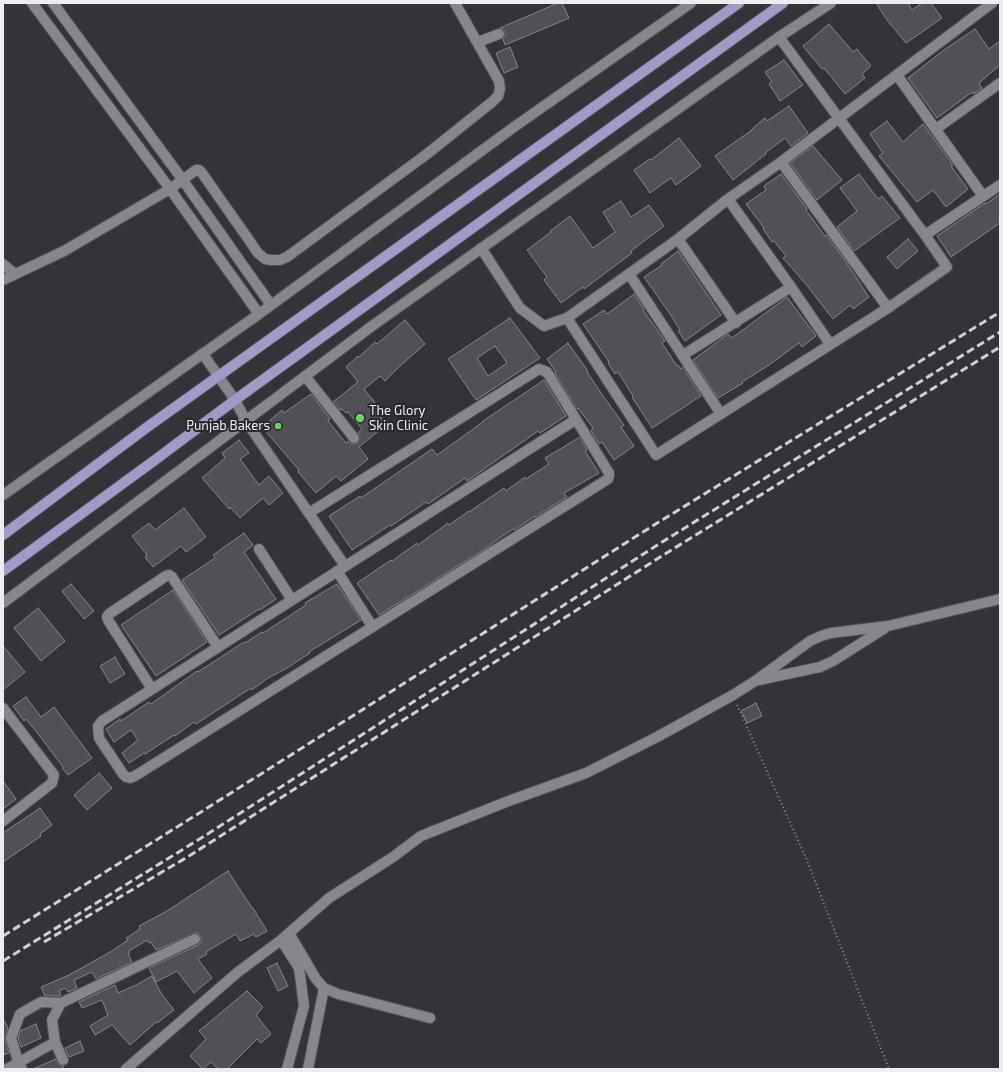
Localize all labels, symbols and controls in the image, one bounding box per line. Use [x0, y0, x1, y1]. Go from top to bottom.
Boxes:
place label: The Glory Skin Clinic [369, 403, 428, 434]
marker: The Glory Skin Clinic [354, 412, 366, 424]
place label: Punjab Bakers [186, 418, 270, 434]
marker: Punjab Bakers [273, 421, 283, 431]

